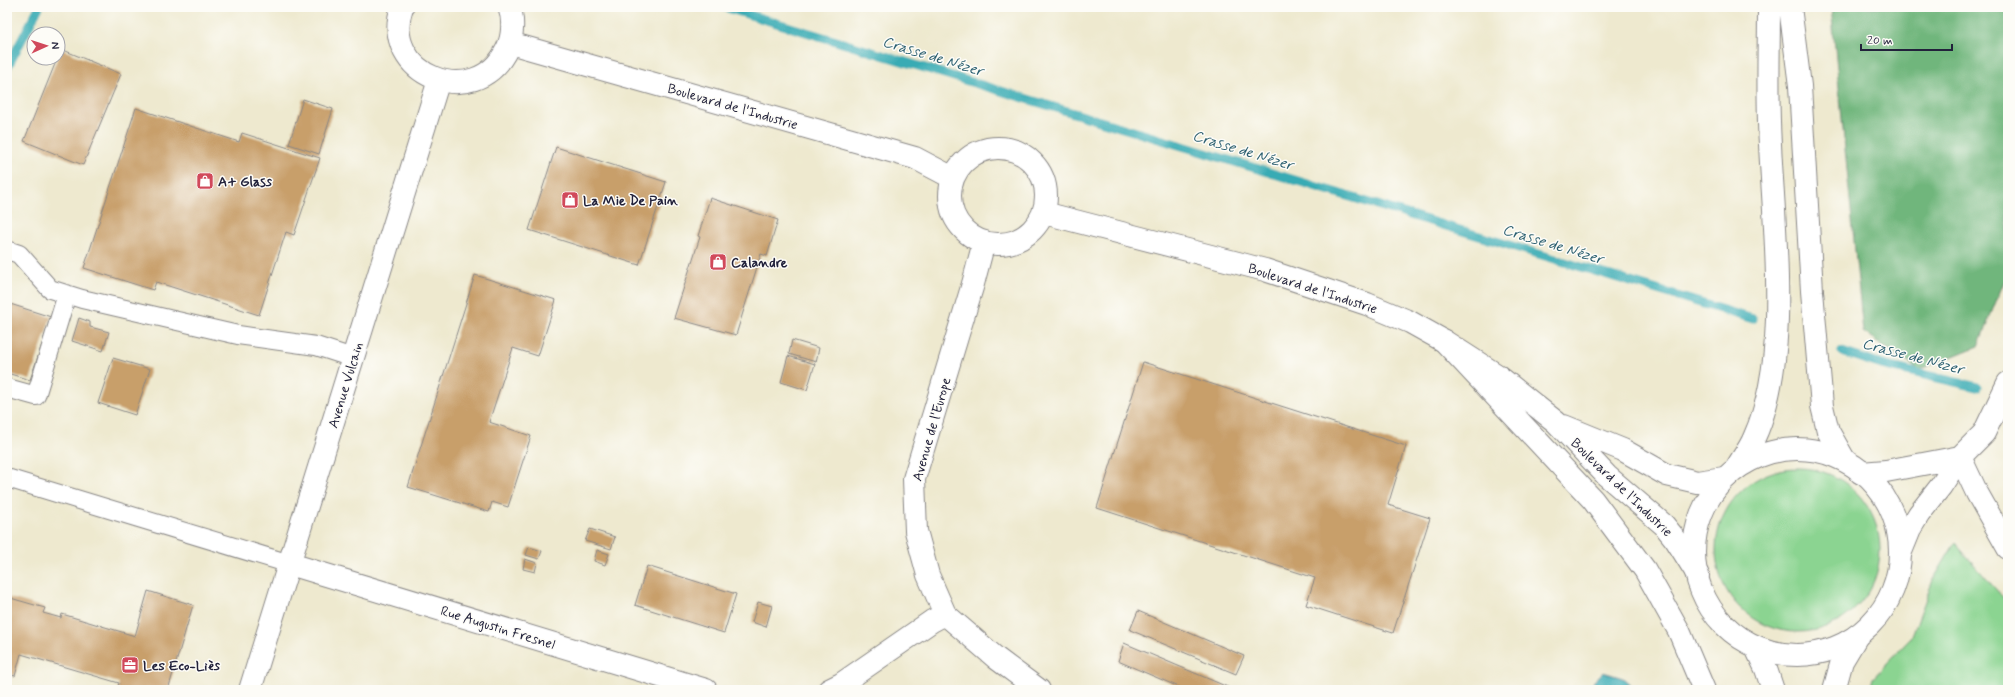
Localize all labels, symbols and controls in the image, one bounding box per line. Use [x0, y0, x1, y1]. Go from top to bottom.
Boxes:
north arrow [26, 26, 66, 66]
scale bar [1861, 26, 1952, 52]
water label: Crasse de Nézer [880, 32, 987, 82]
text: 20 m [1867, 33, 1893, 49]
text: N [48, 42, 62, 50]
street label: Boulevard de l'Industrie [665, 80, 800, 134]
water label: Crasse de Nézer [1190, 126, 1297, 176]
shop icon: A+ Glass [195, 171, 215, 191]
place label: A+ Glass [218, 173, 273, 191]
shop icon: La Mie De Pain [560, 190, 580, 210]
place label: La Mie De Pain [583, 192, 679, 210]
water label: Crasse de Nézer [1500, 220, 1607, 270]
shop icon: Calandre [708, 252, 728, 272]
place label: Calandre [731, 254, 788, 272]
street label: Boulevard de l'Industrie [1246, 260, 1380, 318]
water label: Crasse de Nézer [1860, 334, 1967, 381]
street label: Avenue Vulcain [324, 340, 368, 431]
street label: Avenue de l'Europe [909, 375, 955, 483]
street label: Boulevard de l'Industrie [1567, 434, 1676, 541]
street label: Rue Augustin Fresnel [438, 602, 557, 654]
office icon: Les Eco-Liès [120, 655, 140, 675]
place label: Les Eco-Liès [143, 657, 221, 675]

